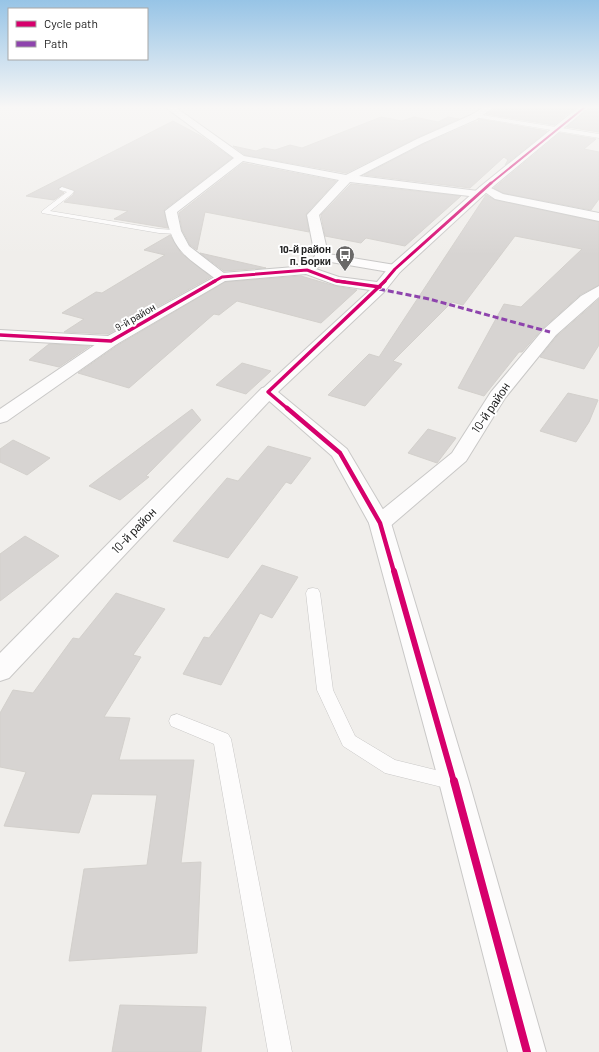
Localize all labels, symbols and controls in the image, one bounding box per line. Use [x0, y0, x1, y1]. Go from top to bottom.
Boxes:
legend [8, 8, 148, 60]
text: Cycle path [44, 16, 98, 30]
text: Path [44, 36, 68, 50]
place label: 10-й район п. Борки [280, 243, 331, 267]
bus stop icon: 10-й район п. Борки [334, 244, 356, 272]
street label: 9-й район [113, 301, 157, 333]
street label: 10-й район [468, 379, 513, 436]
street label: 10-й район [108, 505, 159, 557]

